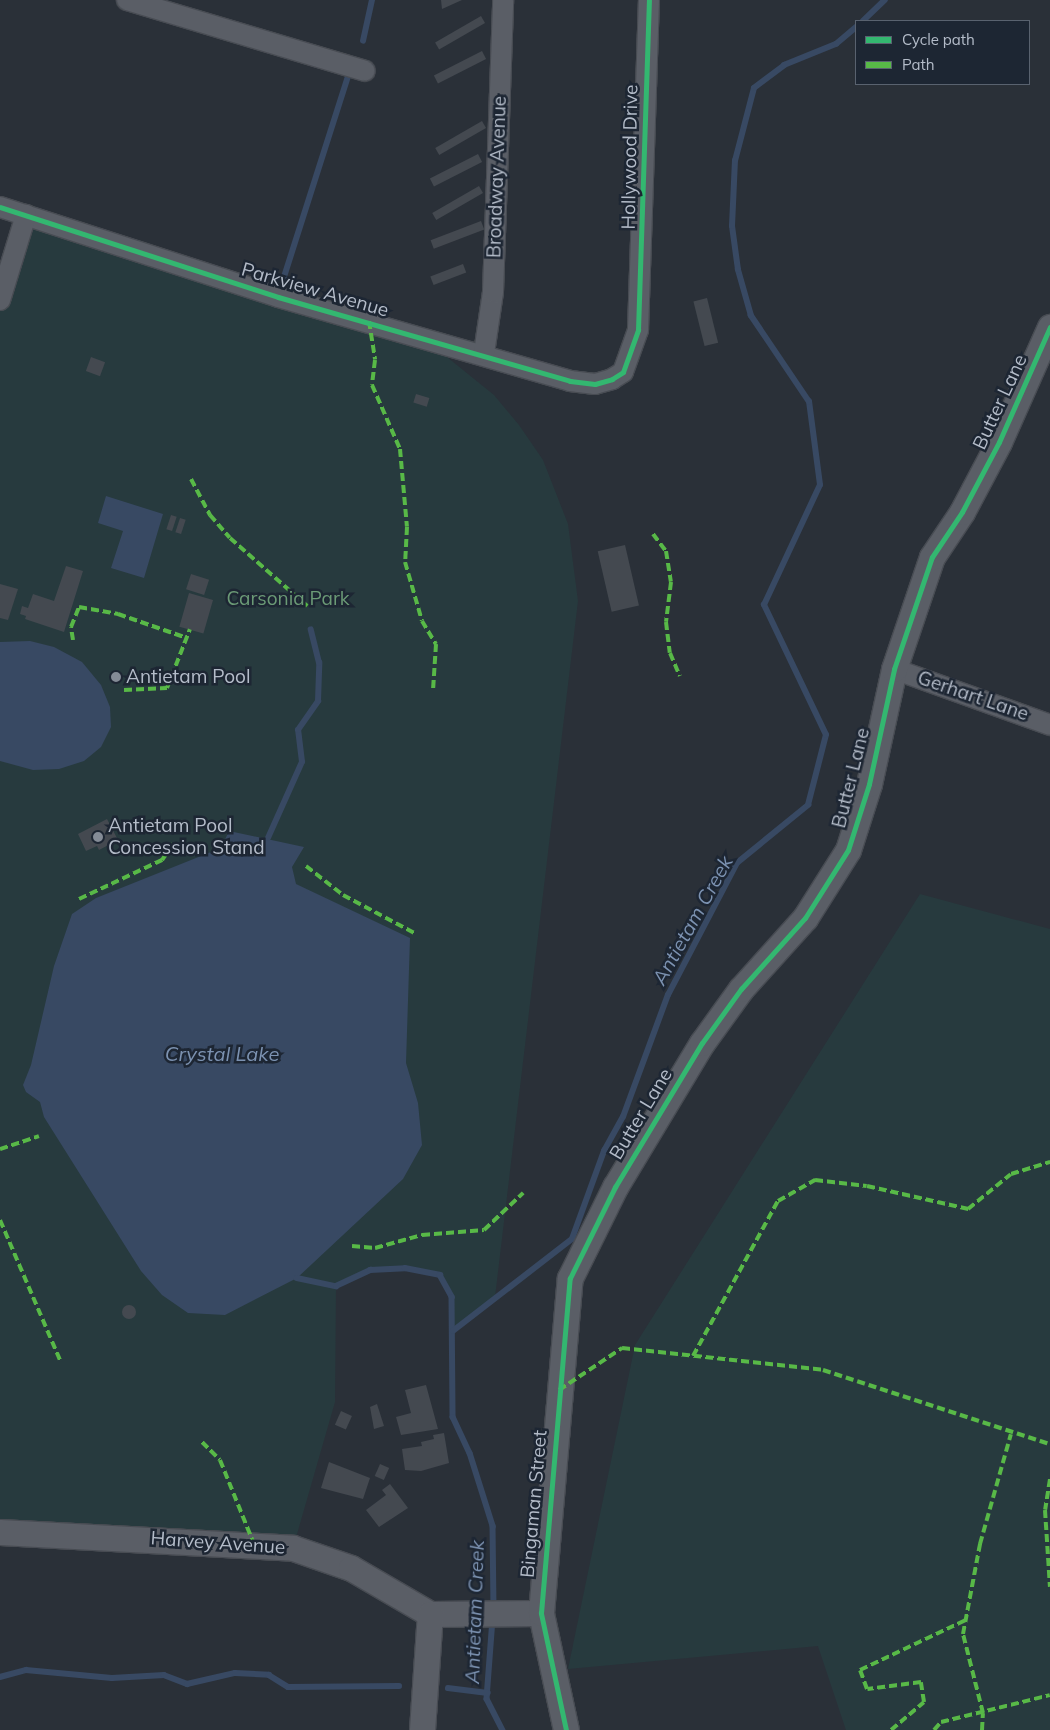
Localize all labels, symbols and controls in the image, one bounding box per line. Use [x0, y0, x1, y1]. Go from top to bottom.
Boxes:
legend [855, 20, 1030, 85]
text: Cycle path [902, 30, 975, 49]
text: Path [902, 55, 934, 74]
street label: Hollywood Drive [617, 84, 643, 230]
street label: Broadway Avenue [483, 96, 511, 258]
street label: Parkview Avenue [239, 258, 391, 322]
street label: Butter Lane [968, 351, 1032, 453]
park label: Carsonia Park [226, 588, 350, 610]
place label: Antietam Pool [126, 666, 250, 688]
street label: Gerhart Lane [915, 666, 1031, 726]
marker: Antietam Pool [110, 671, 122, 683]
street label: Butter Lane [828, 726, 874, 830]
place label: Antietam Pool Concession Stand [108, 815, 265, 859]
marker: Antietam Pool Concession Stand [92, 831, 104, 843]
water label: Antietam Creek [647, 851, 737, 989]
water label: Crystal Lake [165, 1041, 279, 1065]
street label: Butter Lane [605, 1064, 677, 1164]
street label: Bingaman Street [516, 1429, 552, 1579]
street label: Harvey Avenue [150, 1527, 286, 1559]
water label: Antietam Creek [459, 1540, 489, 1684]

